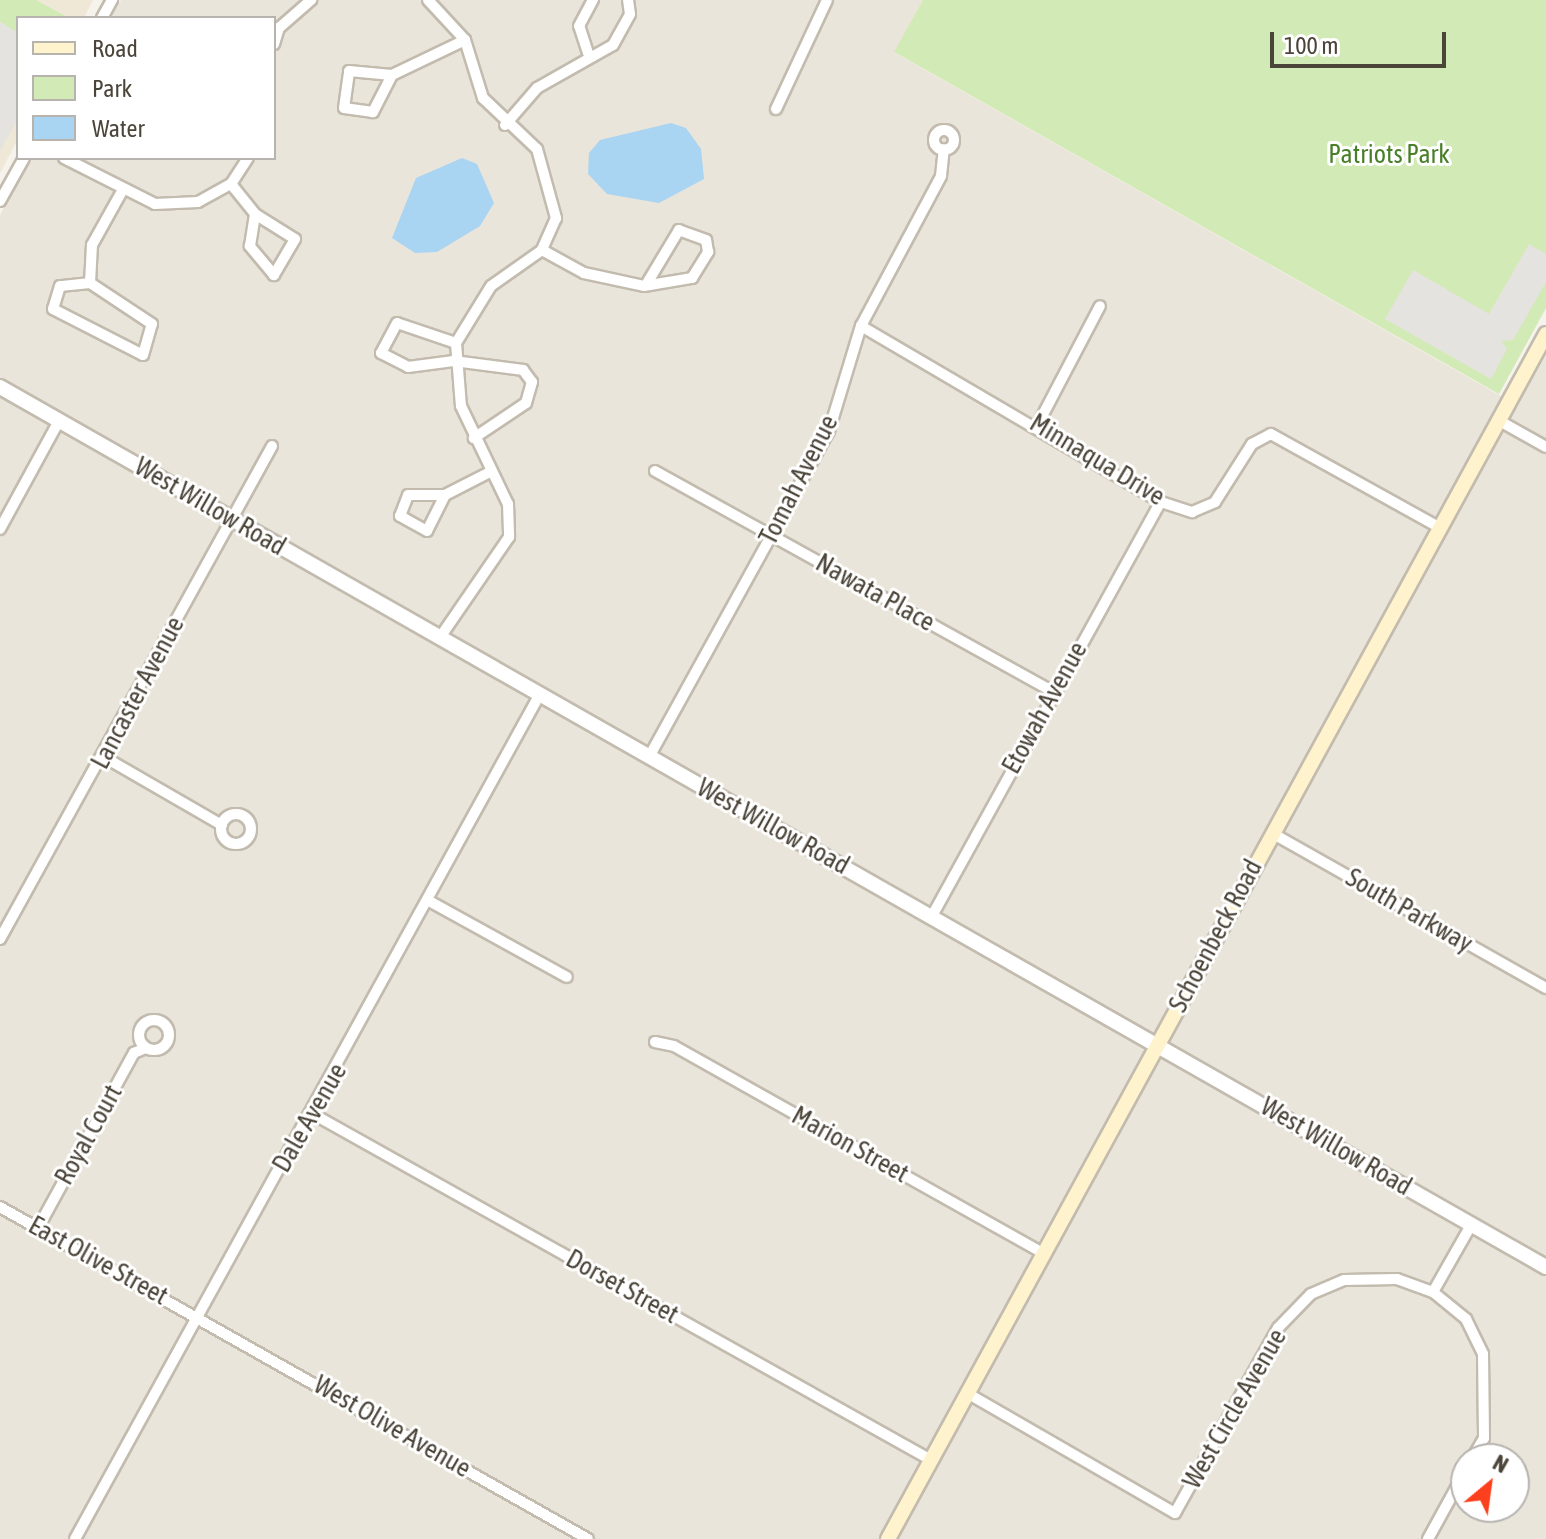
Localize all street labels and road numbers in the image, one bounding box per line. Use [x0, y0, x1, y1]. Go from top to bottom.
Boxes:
street label: Minnaqua Drive [1024, 408, 1170, 512]
street label: Tomah Avenue [753, 410, 845, 550]
street label: West Willow Road [129, 451, 291, 563]
street label: Nawata Place [810, 548, 940, 638]
street label: Lancaster Avenue [85, 612, 191, 774]
street label: Etowah Avenue [996, 637, 1094, 779]
street label: West Willow Road [691, 772, 855, 882]
street label: Schoenbeck Road [1163, 854, 1269, 1018]
street label: South Parkway [1340, 862, 1478, 960]
street label: Dale Avenue [266, 1058, 354, 1178]
street label: Royal Court [49, 1080, 129, 1190]
street label: West Willow Road [1255, 1091, 1417, 1203]
street label: Marion Street [786, 1100, 914, 1190]
street label: East Olive Street [23, 1210, 173, 1312]
street label: Dorset Street [560, 1243, 684, 1331]
street label: West Circle Avenue [1177, 1324, 1293, 1494]
street label: West Olive Avenue [308, 1370, 476, 1484]

